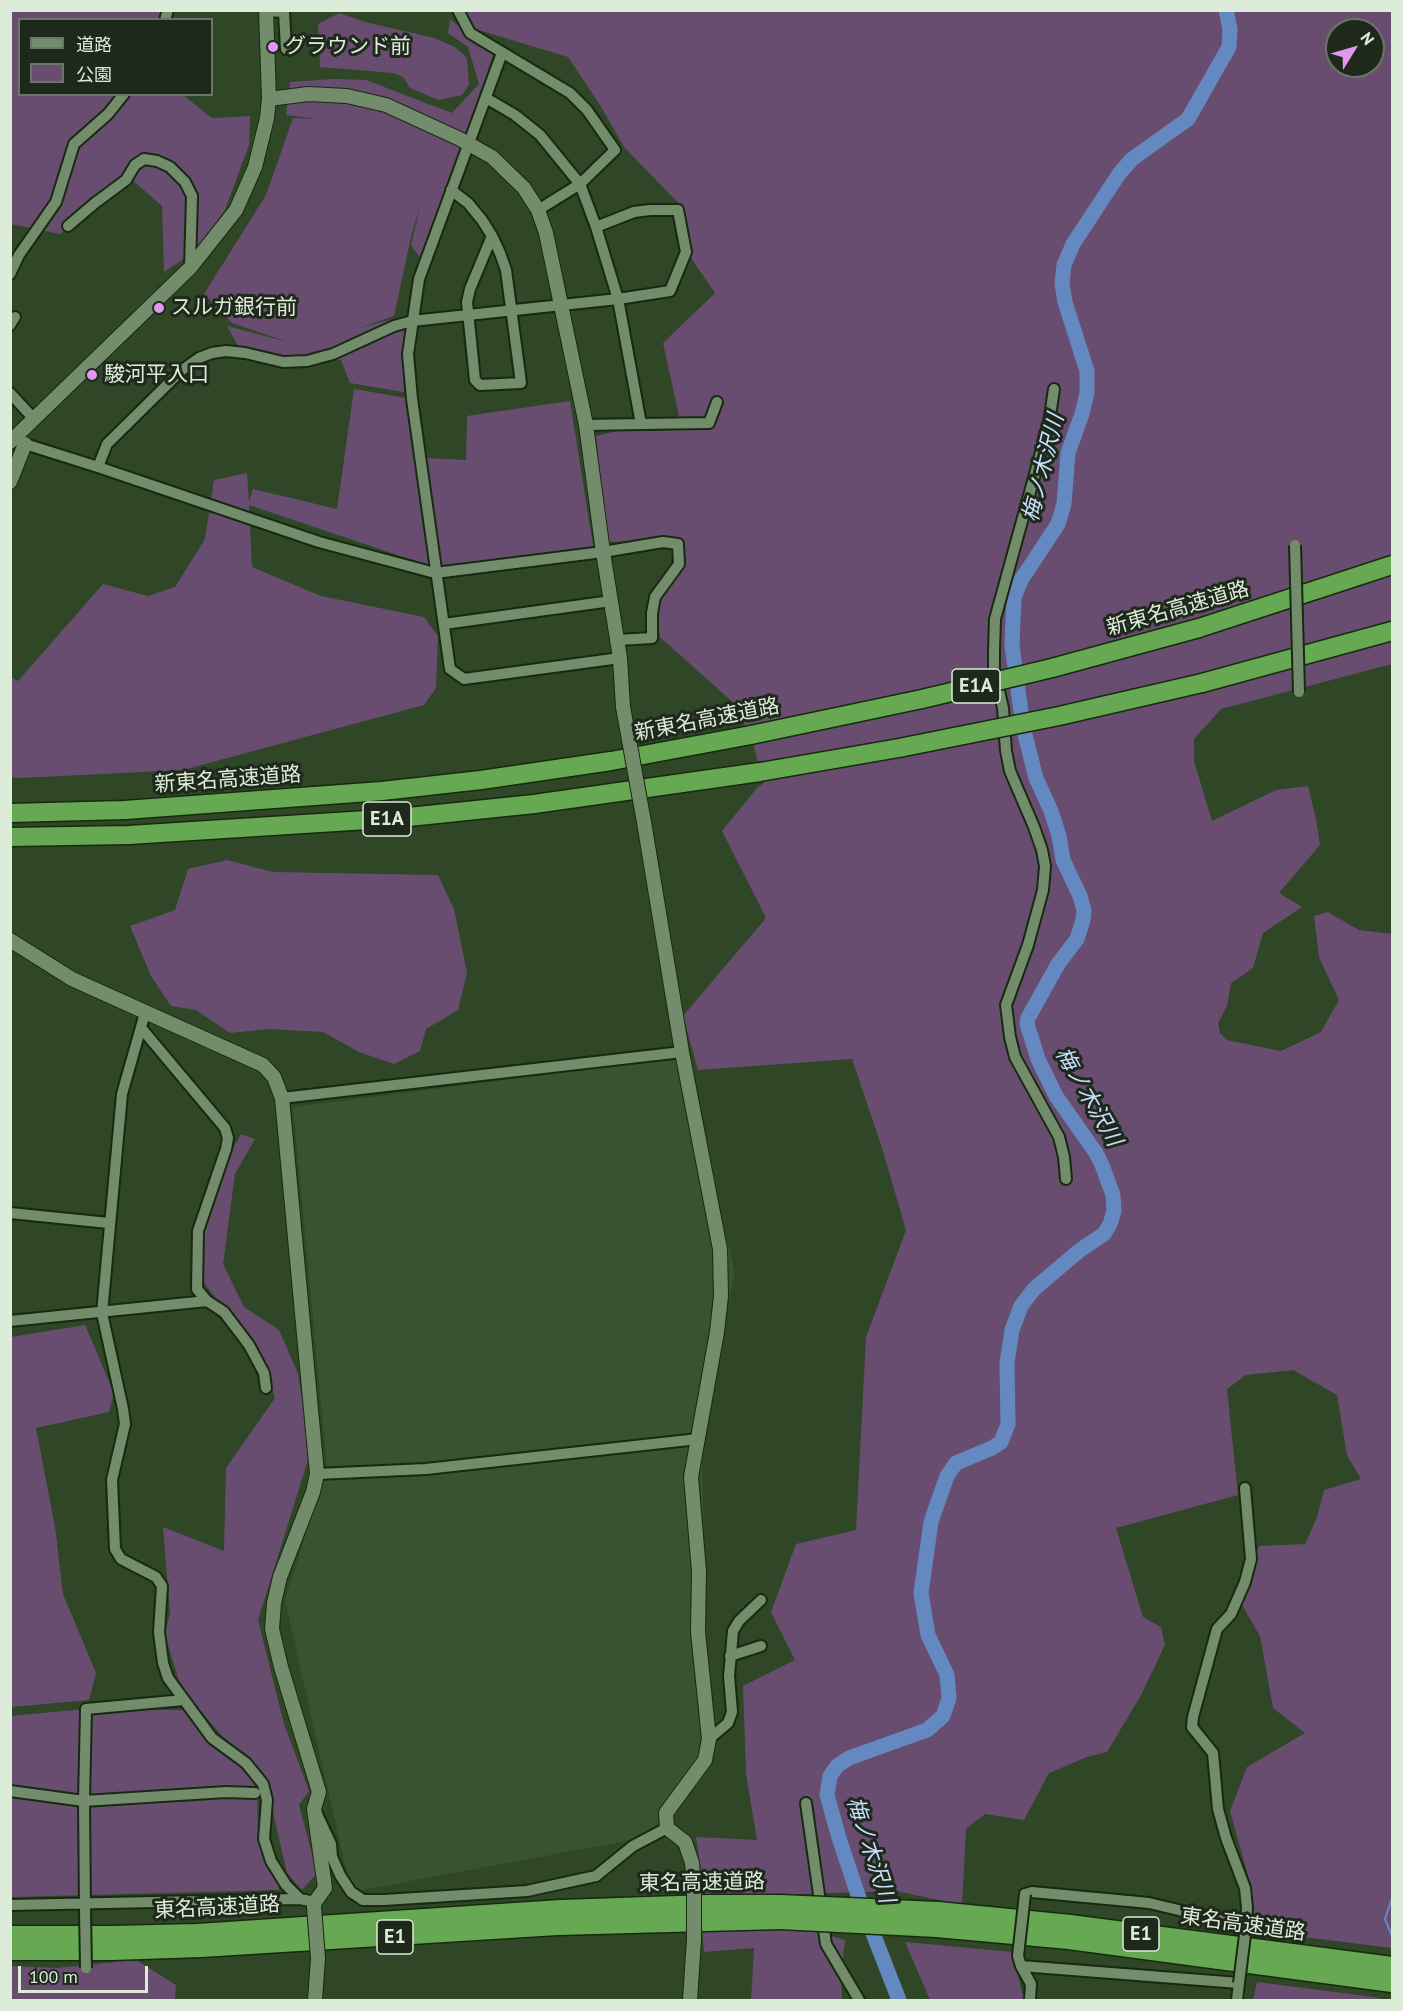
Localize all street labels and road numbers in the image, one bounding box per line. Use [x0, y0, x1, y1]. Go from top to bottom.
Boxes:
street label: 新東名高速道路 [1104, 577, 1252, 641]
road number: E1A [952, 669, 1000, 703]
street label: 新東名高速道路 [632, 694, 782, 746]
street label: 新東名高速道路 [154, 762, 302, 798]
road number: E1A [363, 802, 411, 836]
street label: 東名高速道路 [639, 1869, 765, 1897]
street label: 東名高速道路 [153, 1892, 281, 1924]
street label: 東名高速道路 [1179, 1904, 1307, 1946]
road number: E1 [1123, 1917, 1159, 1951]
road number: E1 [377, 1920, 413, 1954]

